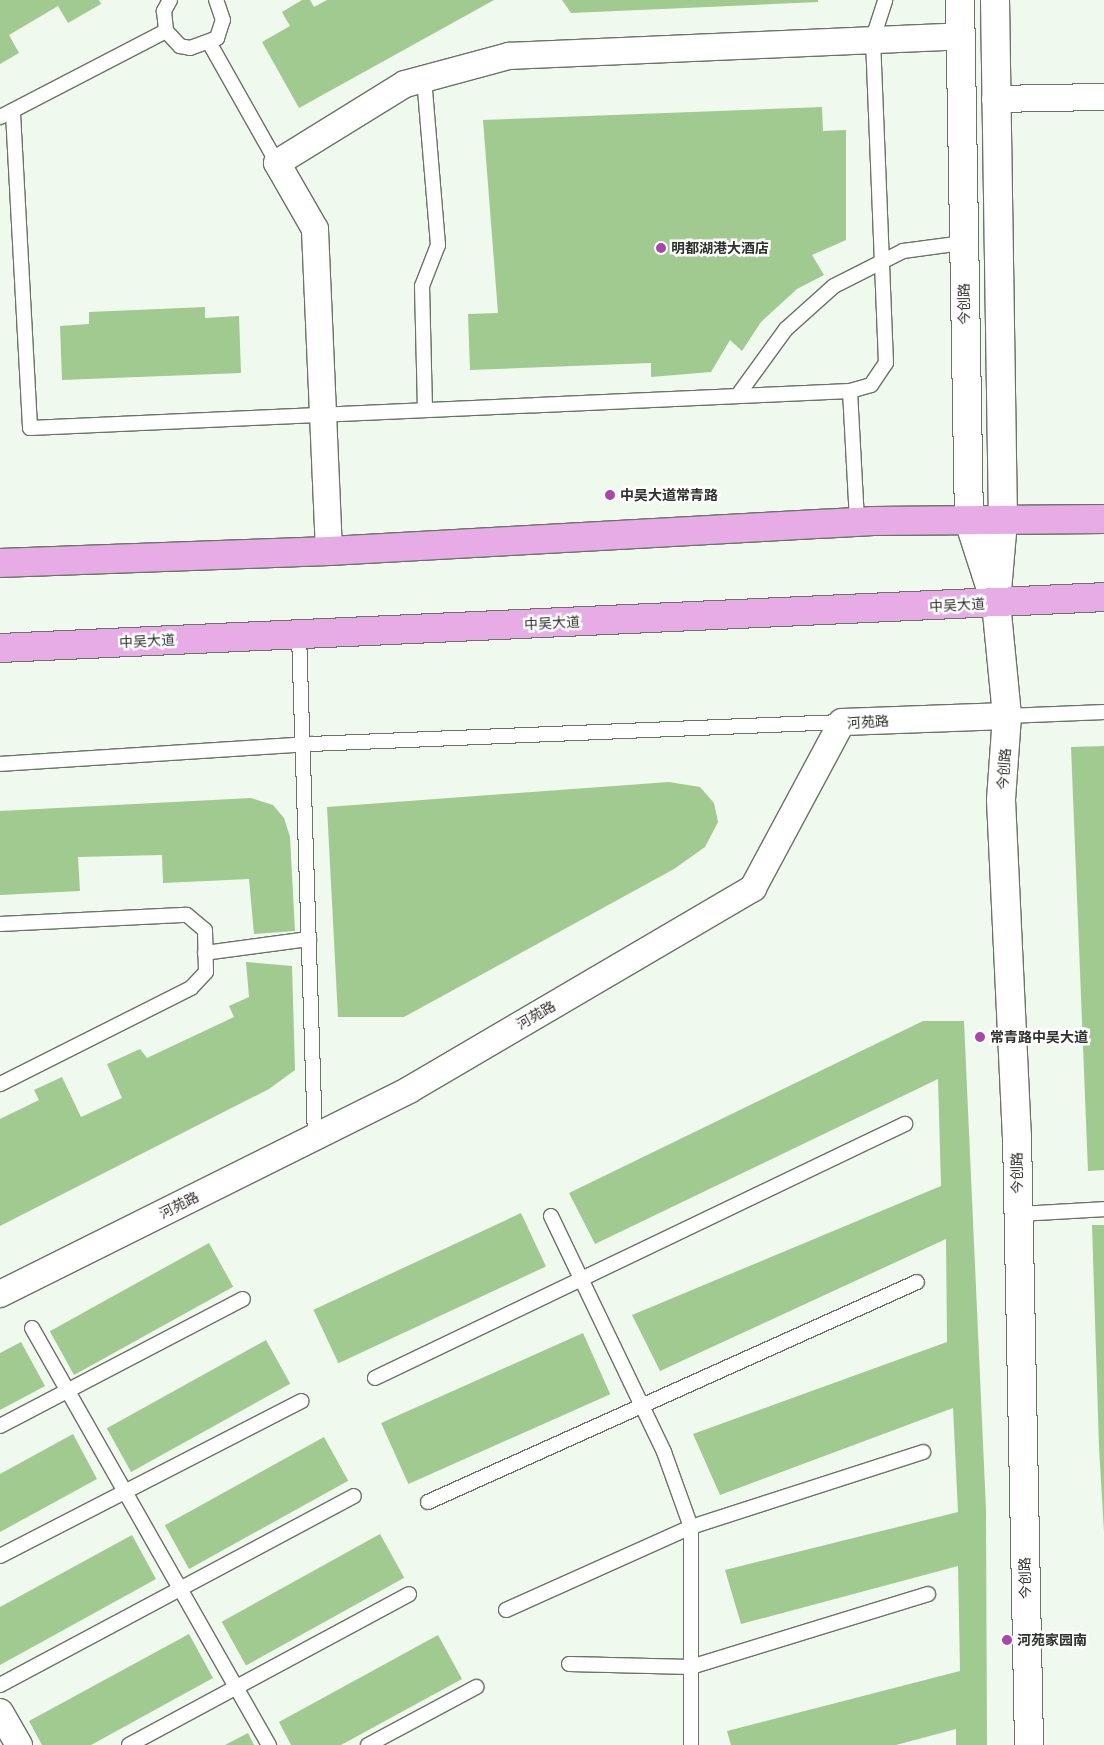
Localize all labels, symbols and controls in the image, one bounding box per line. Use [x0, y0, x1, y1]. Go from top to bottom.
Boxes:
place label: 明都湖港大酒店 [671, 240, 769, 256]
marker: 明都湖港大酒店 [655, 242, 667, 254]
street label: 今创路 [955, 283, 973, 325]
place label: 中吴大道常青路 [620, 487, 718, 503]
marker: 中吴大道常青路 [604, 489, 616, 501]
street label: 中吴大道 [929, 595, 985, 615]
street label: 中吴大道 [524, 613, 580, 633]
street label: 中吴大道 [119, 631, 175, 651]
street label: 河苑路 [846, 712, 890, 732]
street label: 今创路 [994, 747, 1014, 791]
street label: 河苑路 [514, 997, 558, 1033]
place label: 常青路中吴大道 [990, 1029, 1088, 1045]
marker: 常青路中吴大道 [974, 1031, 986, 1043]
street label: 今创路 [1008, 1152, 1026, 1194]
street label: 河苑路 [156, 1188, 202, 1222]
street label: 今创路 [1016, 1557, 1034, 1599]
place label: 河苑家园南 [1017, 1632, 1087, 1648]
marker: 河苑家园南 [1001, 1634, 1013, 1646]

